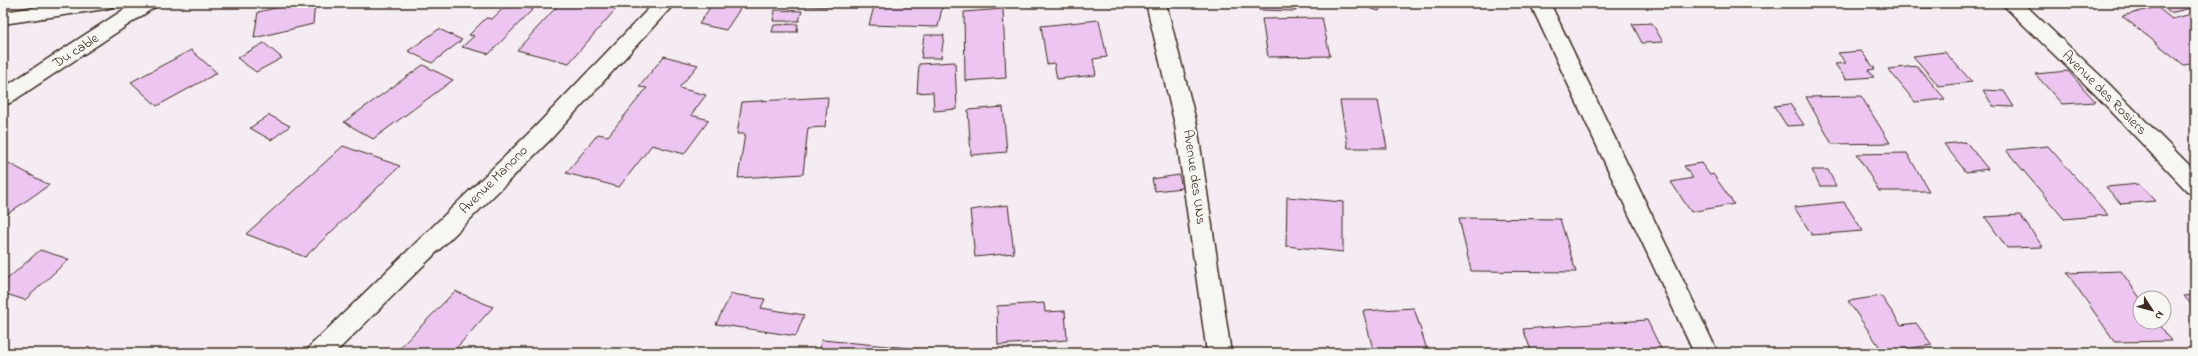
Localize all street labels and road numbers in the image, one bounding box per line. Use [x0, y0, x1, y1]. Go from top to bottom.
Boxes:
street label: Du cable [48, 28, 104, 74]
street label: Avenue des Rosiers [2057, 46, 2151, 140]
street label: Avenue des UNs [1177, 128, 1211, 226]
street label: Avenue Manono [455, 141, 533, 219]

